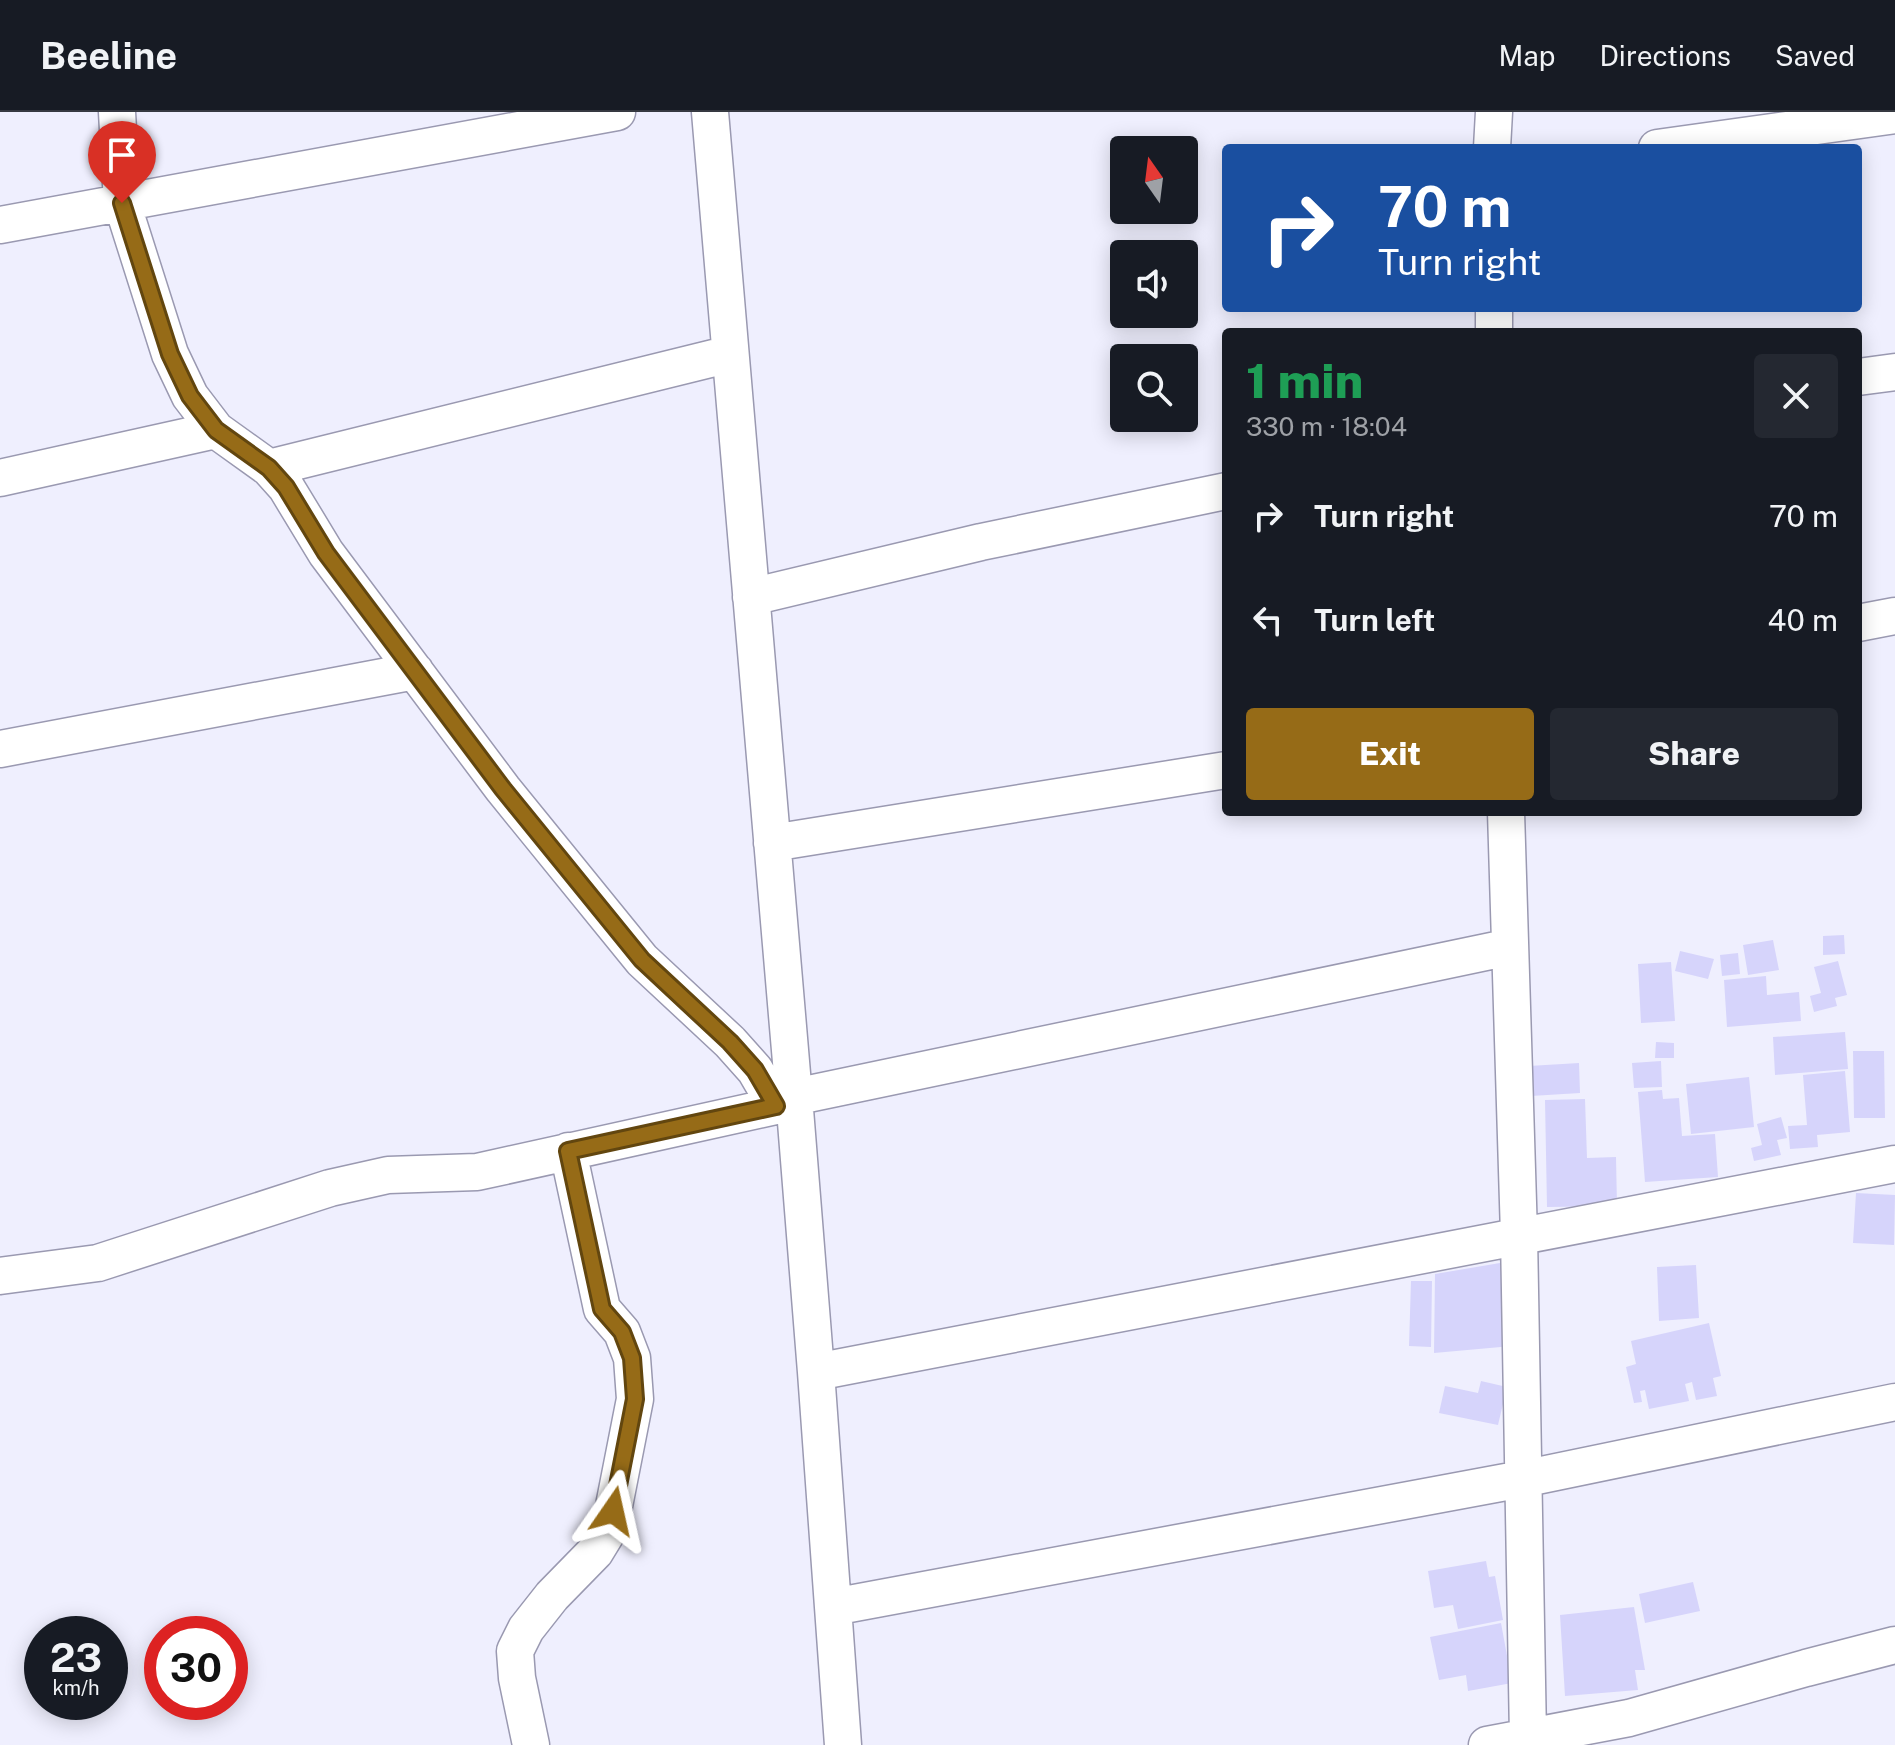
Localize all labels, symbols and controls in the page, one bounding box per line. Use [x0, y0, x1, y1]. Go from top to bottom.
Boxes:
text: Beeline [40, 33, 177, 78]
text: Map [1499, 39, 1555, 72]
text: Directions [1599, 39, 1731, 72]
text: Saved [1775, 39, 1855, 72]
pin [88, 121, 156, 203]
icon: arrive [100, 133, 144, 177]
north arrow [1110, 136, 1198, 224]
map controls [1110, 136, 1198, 432]
text: 70 m [1378, 174, 1511, 240]
icon: right [1246, 176, 1350, 280]
button: sound [1110, 240, 1198, 328]
text: Turn right [1378, 241, 1541, 283]
button: search [1110, 344, 1198, 432]
text: 1 min [1246, 352, 1363, 409]
button: close [1754, 354, 1838, 438]
text: 330 m · 18:04 [1246, 411, 1407, 442]
icon: right [1246, 494, 1290, 538]
text: Turn right [1314, 498, 1454, 534]
text: 70 m [1769, 498, 1838, 534]
icon: left [1246, 598, 1290, 642]
text: Turn left [1314, 602, 1435, 638]
text: 40 m [1768, 602, 1838, 638]
button: Exit [1246, 708, 1534, 800]
button: Share [1550, 708, 1838, 800]
position arrow [571, 1469, 655, 1553]
speed limit sign: 30 [144, 1616, 248, 1720]
text: 23 [50, 1634, 102, 1681]
text: km/h [52, 1676, 100, 1700]

